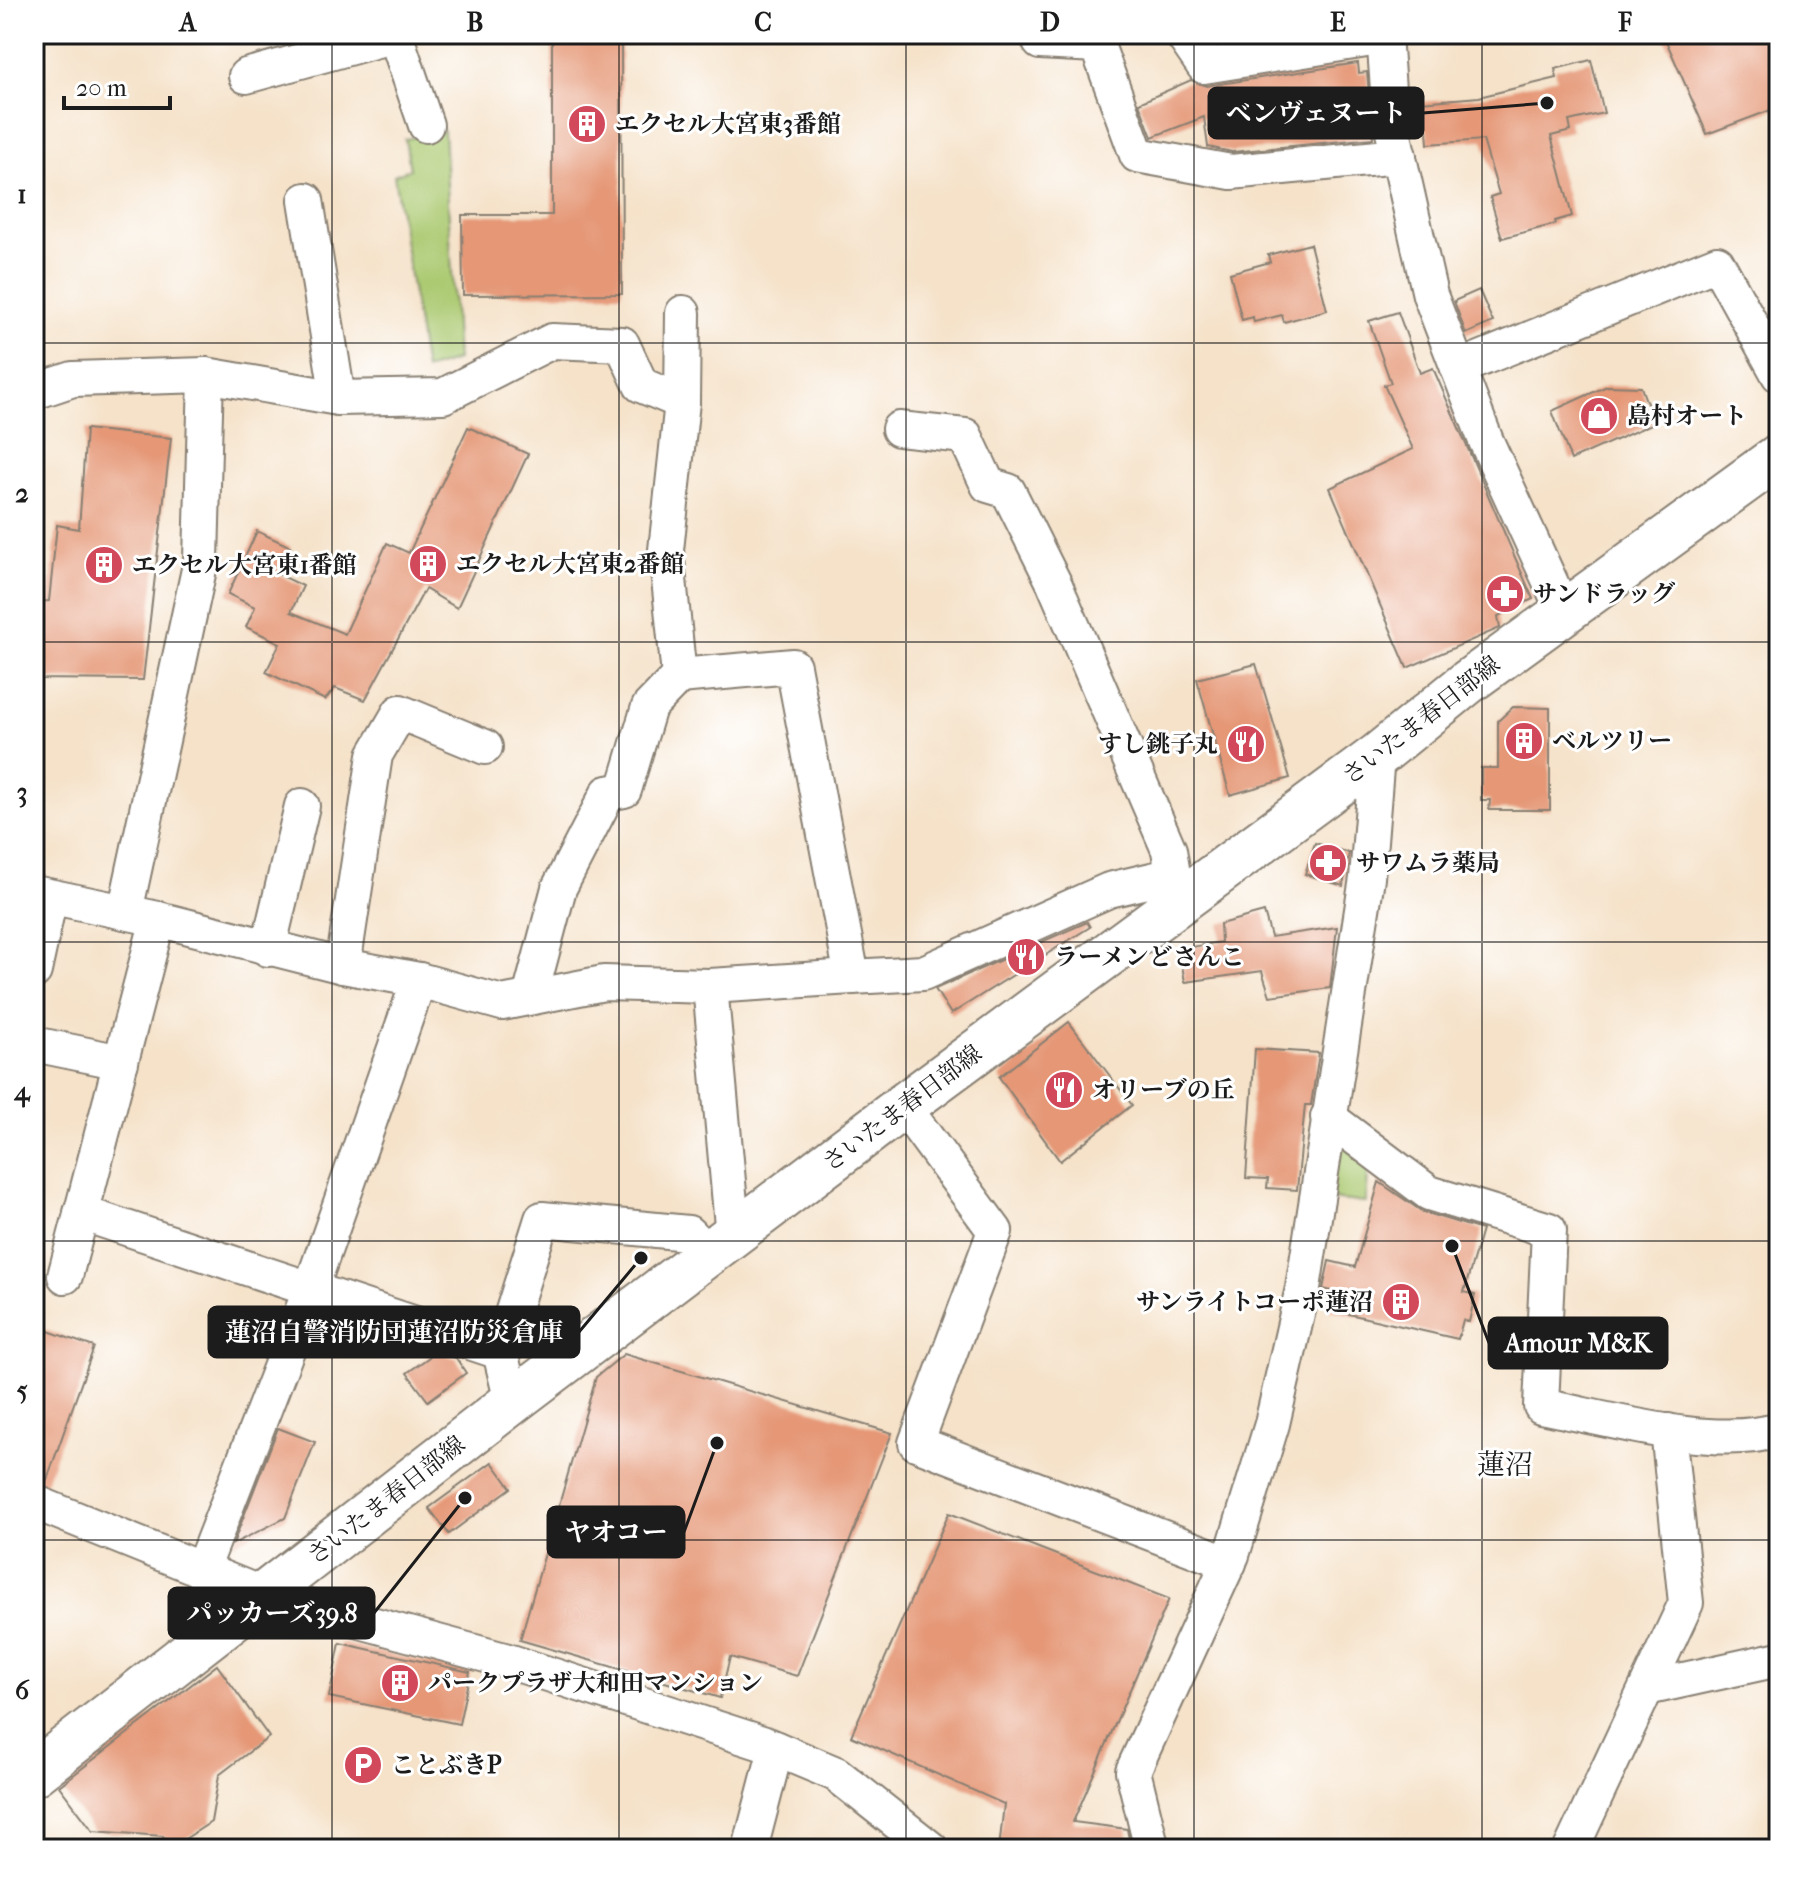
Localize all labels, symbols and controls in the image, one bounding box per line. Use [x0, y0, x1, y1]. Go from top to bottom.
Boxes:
text: A [178, 7, 198, 38]
text: B [467, 7, 484, 38]
text: C [754, 7, 772, 38]
text: D [1040, 7, 1060, 38]
text: E [1330, 7, 1346, 38]
text: F [1617, 7, 1632, 38]
scale bar [64, 60, 170, 110]
text: 20 m [76, 74, 127, 102]
callout: ベンヴェヌート [1209, 88, 1423, 138]
text: ベンヴェヌート [1226, 98, 1406, 129]
building icon: エクセル大宮東3番館 [566, 103, 608, 145]
place label: エクセル大宮東3番館 [615, 110, 841, 138]
text: 1 [17, 179, 27, 210]
shop icon: 島村オート [1578, 395, 1620, 437]
place label: 島村オート [1627, 402, 1747, 430]
text: 2 [15, 478, 29, 509]
building icon: エクセル大宮東2番館 [407, 543, 449, 585]
building icon: エクセル大宮東1番館 [83, 544, 125, 586]
place label: エクセル大宮東2番館 [456, 550, 684, 578]
place label: エクセル大宮東1番館 [132, 551, 357, 579]
pharmacy icon: サンドラッグ [1484, 573, 1526, 615]
place label: サンドラッグ [1533, 580, 1675, 608]
street label: さいたま春日部線 [1337, 650, 1505, 790]
building icon: ベルツリー [1503, 720, 1545, 762]
restaurant icon: すし銚子丸 [1225, 723, 1267, 765]
place label: ベルツリー [1552, 727, 1672, 755]
place label: すし銚子丸 [1098, 730, 1218, 758]
text: 3 [17, 777, 27, 808]
pharmacy icon: サワムラ薬局 [1307, 842, 1349, 884]
place label: サワムラ薬局 [1356, 849, 1500, 877]
restaurant icon: ラーメンどさんこ [1005, 936, 1047, 978]
place label: ラーメンどさんこ [1054, 943, 1245, 971]
street label: さいたま春日部線 [817, 1039, 987, 1177]
restaurant icon: オリーブの丘 [1043, 1069, 1085, 1111]
text: 4 [13, 1076, 31, 1108]
place label: オリーブの丘 [1092, 1076, 1235, 1104]
building icon: サンライトコーポ蓮沼 [1380, 1281, 1422, 1323]
place label: サンライトコーポ蓮沼 [1136, 1288, 1373, 1316]
callout: 蓮沼自警消防団蓮沼防災倉庫 [209, 1307, 579, 1357]
text: 蓮沼自警消防団蓮沼防災倉庫 [225, 1317, 563, 1348]
callout: Amour M&K [1489, 1318, 1667, 1368]
text: Amour M&K [1503, 1328, 1653, 1359]
text: 5 [16, 1375, 28, 1406]
street label: さいたま春日部線 [302, 1430, 470, 1570]
district label: 蓮沼 [1477, 1448, 1533, 1481]
callout: ヤオコー [548, 1507, 684, 1557]
text: ヤオコー [565, 1517, 667, 1548]
callout: パッカーズ39.8 [169, 1588, 374, 1638]
text: パッカーズ39.8 [186, 1598, 358, 1629]
building icon: パークプラザ大和田マンション [379, 1662, 421, 1704]
place label: パークプラザ大和田マンション [428, 1669, 763, 1697]
text: 6 [15, 1675, 30, 1706]
parking icon: ことぶきP [342, 1744, 384, 1786]
place label: ことぶきP [391, 1751, 502, 1779]

